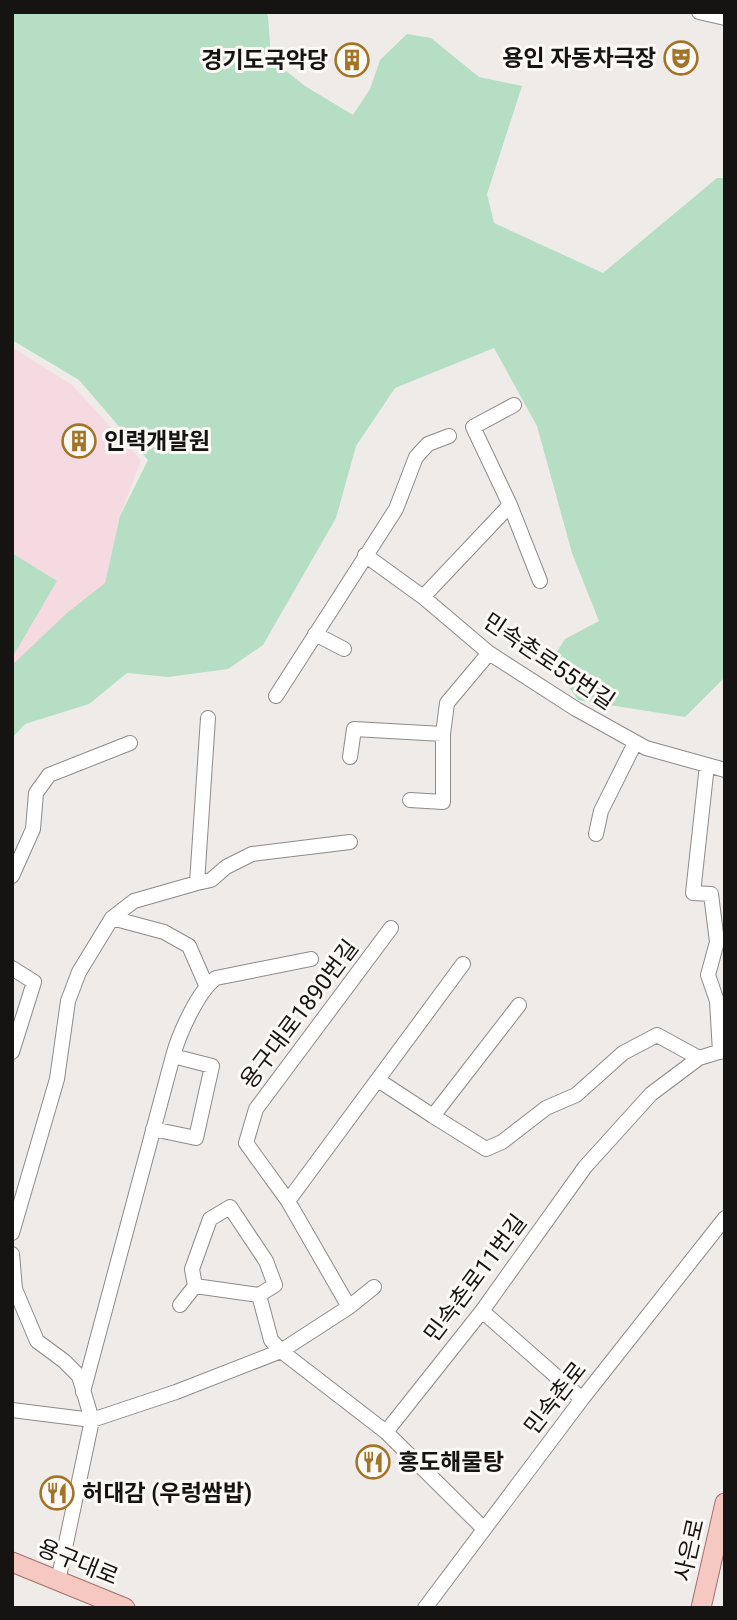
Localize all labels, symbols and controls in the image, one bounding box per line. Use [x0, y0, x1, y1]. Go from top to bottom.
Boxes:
theatre icon: 용인 자동차극장 [662, 39, 700, 77]
building icon: 경기도국악당 [333, 41, 371, 79]
place label: 용인 자동차극장 [502, 45, 656, 72]
place label: 경기도국악당 [201, 47, 328, 74]
building icon: 인력개발원 [60, 422, 98, 460]
place label: 인력개발원 [104, 428, 210, 455]
street label: 민속촌로55번길 [478, 607, 620, 715]
street label: 용구대로1890번길 [235, 935, 364, 1094]
street label: 민속촌로11번길 [419, 1209, 532, 1347]
street label: 민속촌로 [519, 1357, 592, 1440]
restaurant icon: 홍도해물탕 [354, 1443, 392, 1481]
place label: 홍도해물탕 [398, 1449, 504, 1476]
restaurant icon: 허대감 (우렁쌈밥) [38, 1474, 76, 1512]
place label: 허대감 (우렁쌈밥) [82, 1480, 252, 1507]
street label: 사은로 [669, 1516, 710, 1584]
street label: 용구대로 [34, 1534, 122, 1591]

